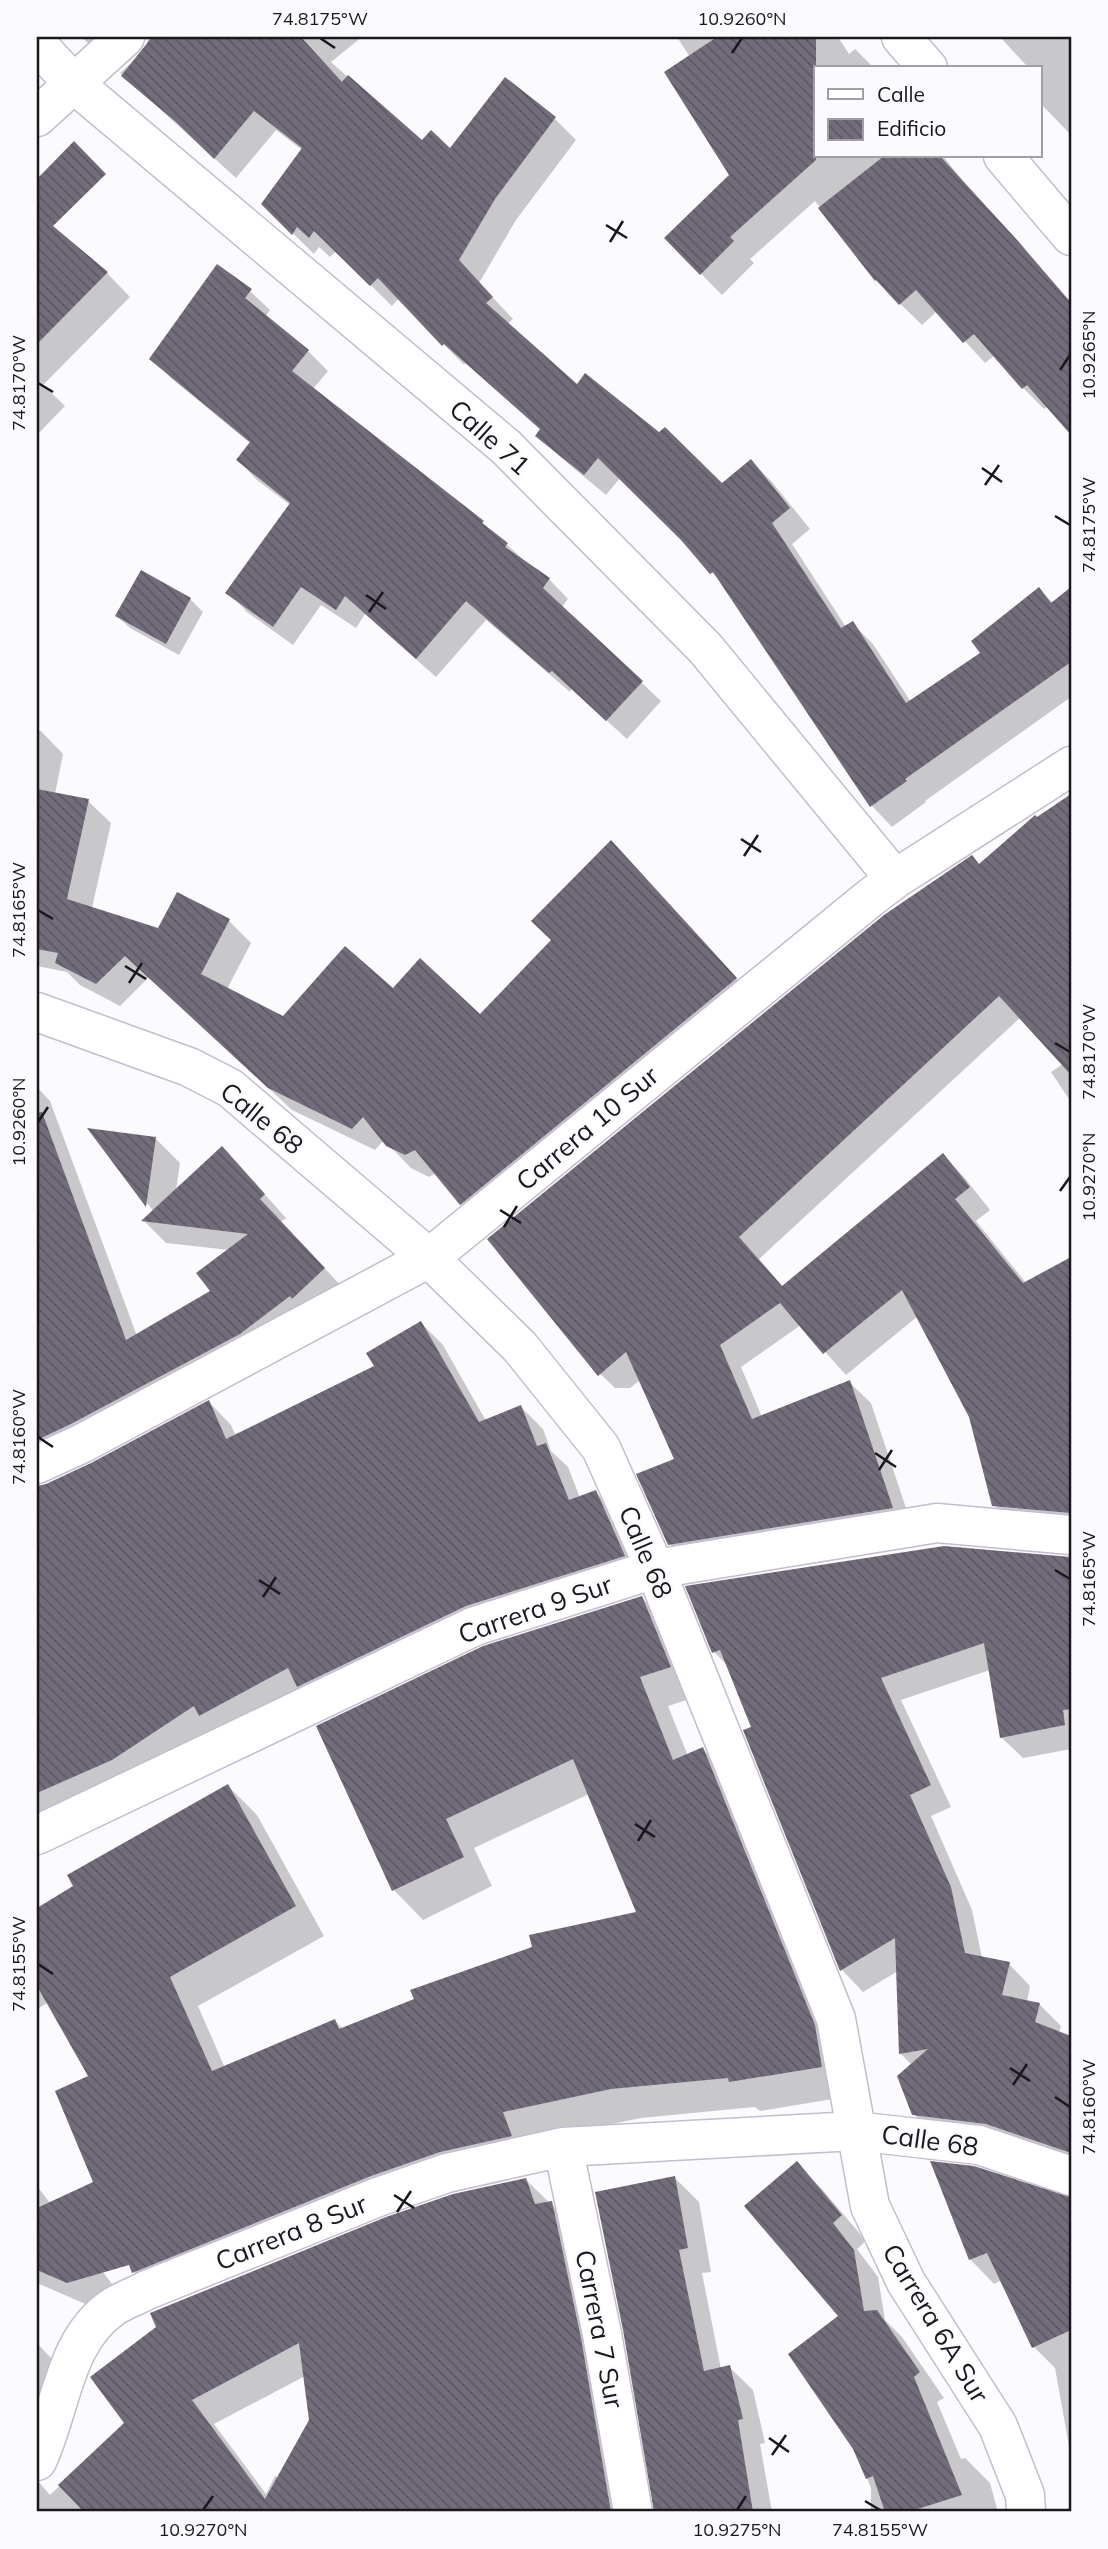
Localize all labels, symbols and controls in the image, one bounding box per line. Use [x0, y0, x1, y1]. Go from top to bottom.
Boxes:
text: 74.8175°W [272, 7, 368, 30]
text: 10.9260°N [697, 7, 787, 30]
legend [814, 66, 1042, 158]
text: Calle [877, 81, 925, 107]
text: Edificio [877, 115, 946, 141]
text: 10.9265°N [1077, 310, 1100, 400]
text: 74.8170°W [7, 335, 30, 431]
street label: Calle 71 [443, 392, 537, 482]
text: 74.8175°W [1077, 477, 1100, 573]
text: 74.8165°W [7, 862, 30, 958]
text: 74.8170°W [1077, 1004, 1100, 1100]
street label: Carrera 10 Sur [509, 1058, 665, 1197]
street label: Calle 68 [214, 1075, 310, 1161]
text: 10.9260°N [7, 1077, 30, 1167]
text: 10.9270°N [1077, 1132, 1100, 1222]
text: 74.8160°W [7, 1389, 30, 1485]
street label: Calle 68 [612, 1501, 680, 1603]
text: 74.8165°W [1077, 1531, 1100, 1627]
street label: Carrera 9 Sur [454, 1567, 617, 1651]
text: 74.8155°W [7, 1916, 30, 2012]
text: 74.8160°W [1077, 2059, 1100, 2155]
street label: Calle 68 [879, 2117, 981, 2163]
street label: Carrera 8 Sur [210, 2186, 372, 2277]
street label: Carrera 6A Sur [876, 2238, 997, 2409]
street label: Carrera 7 Sur [568, 2247, 632, 2411]
text: 10.9270°N [158, 2518, 248, 2541]
text: 10.9275°N [692, 2518, 782, 2541]
text: 74.8155°W [832, 2518, 928, 2541]

